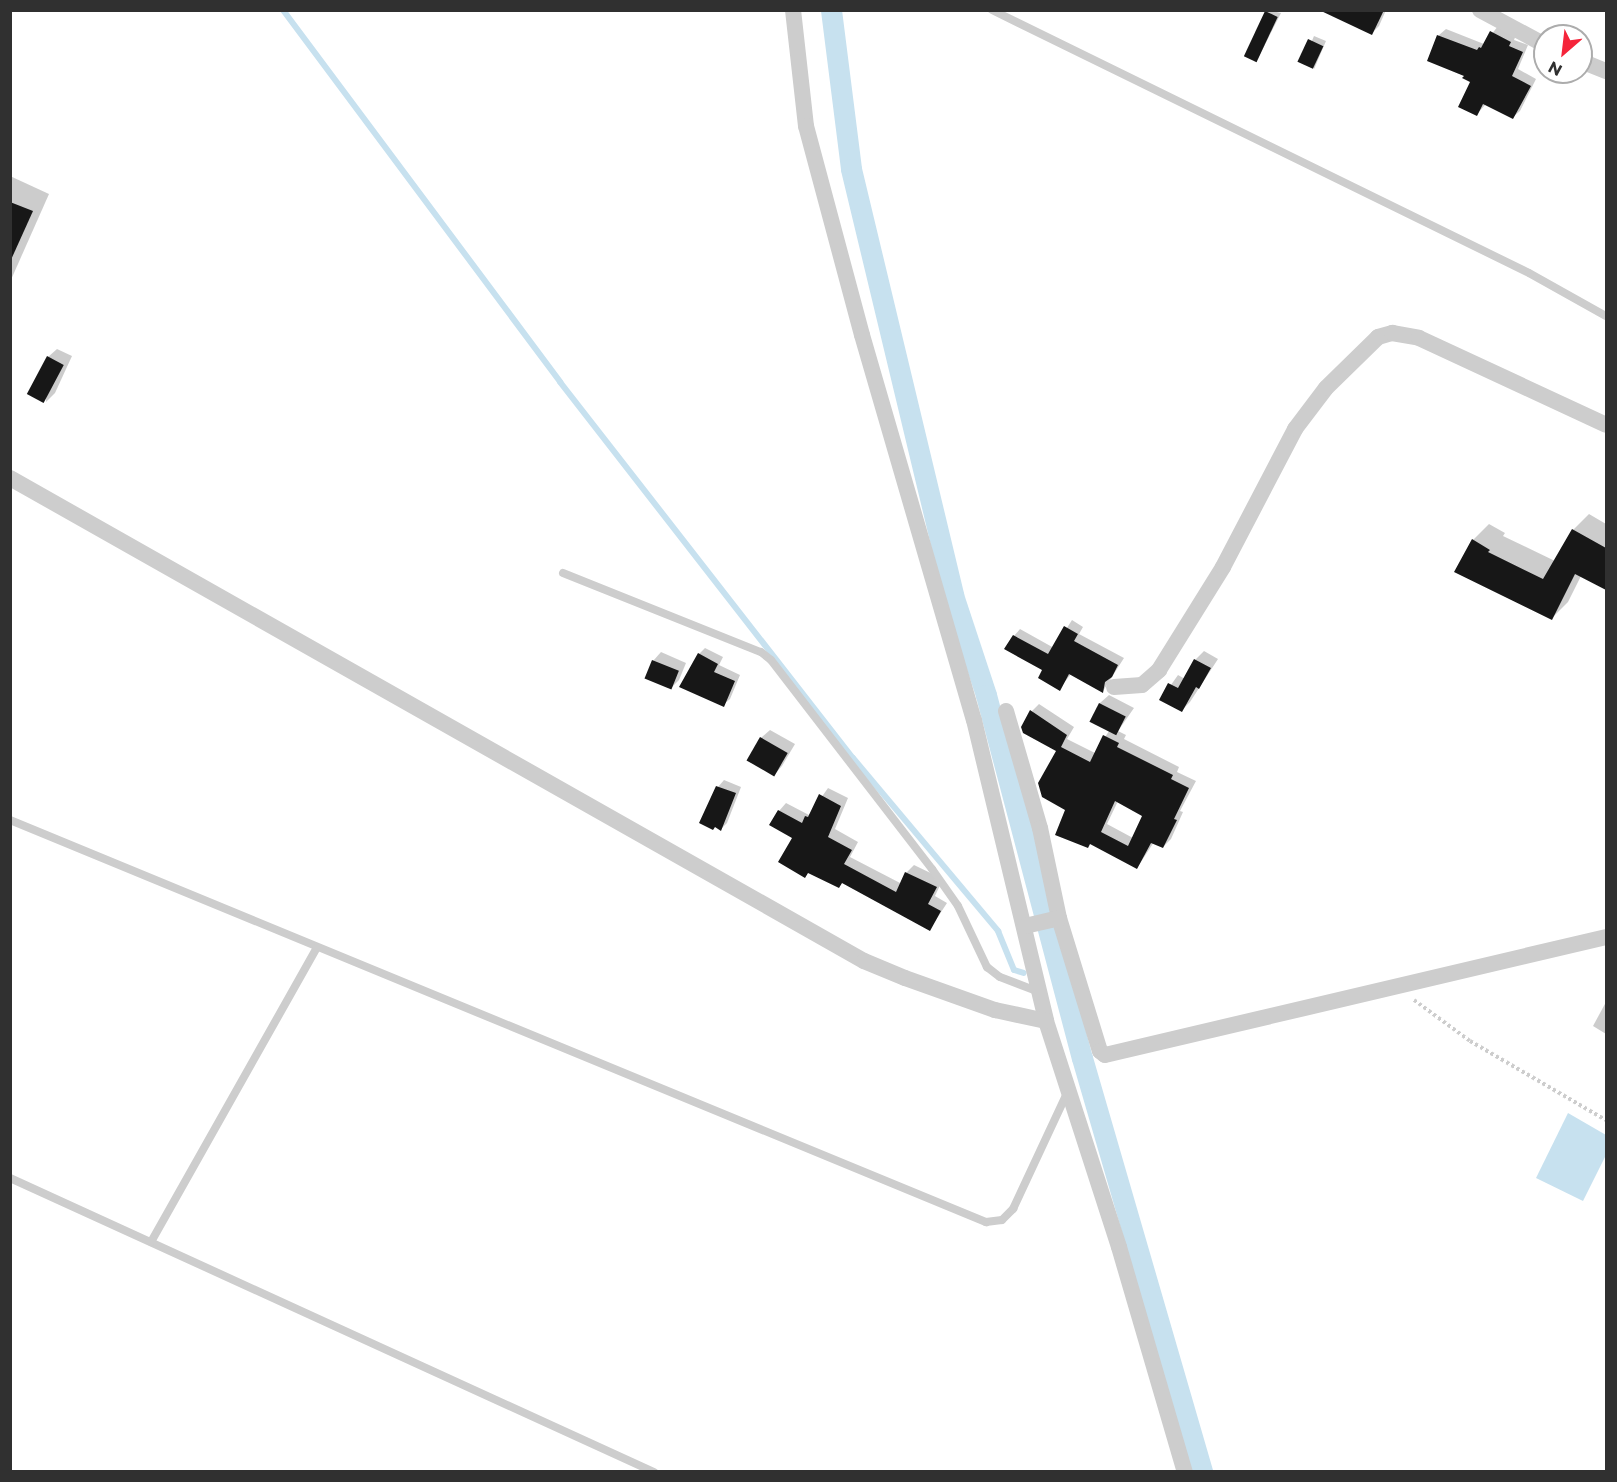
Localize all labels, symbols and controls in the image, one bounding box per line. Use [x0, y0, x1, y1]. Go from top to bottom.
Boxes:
north arrow [1533, 24, 1593, 84]
text: N [1545, 57, 1565, 80]

